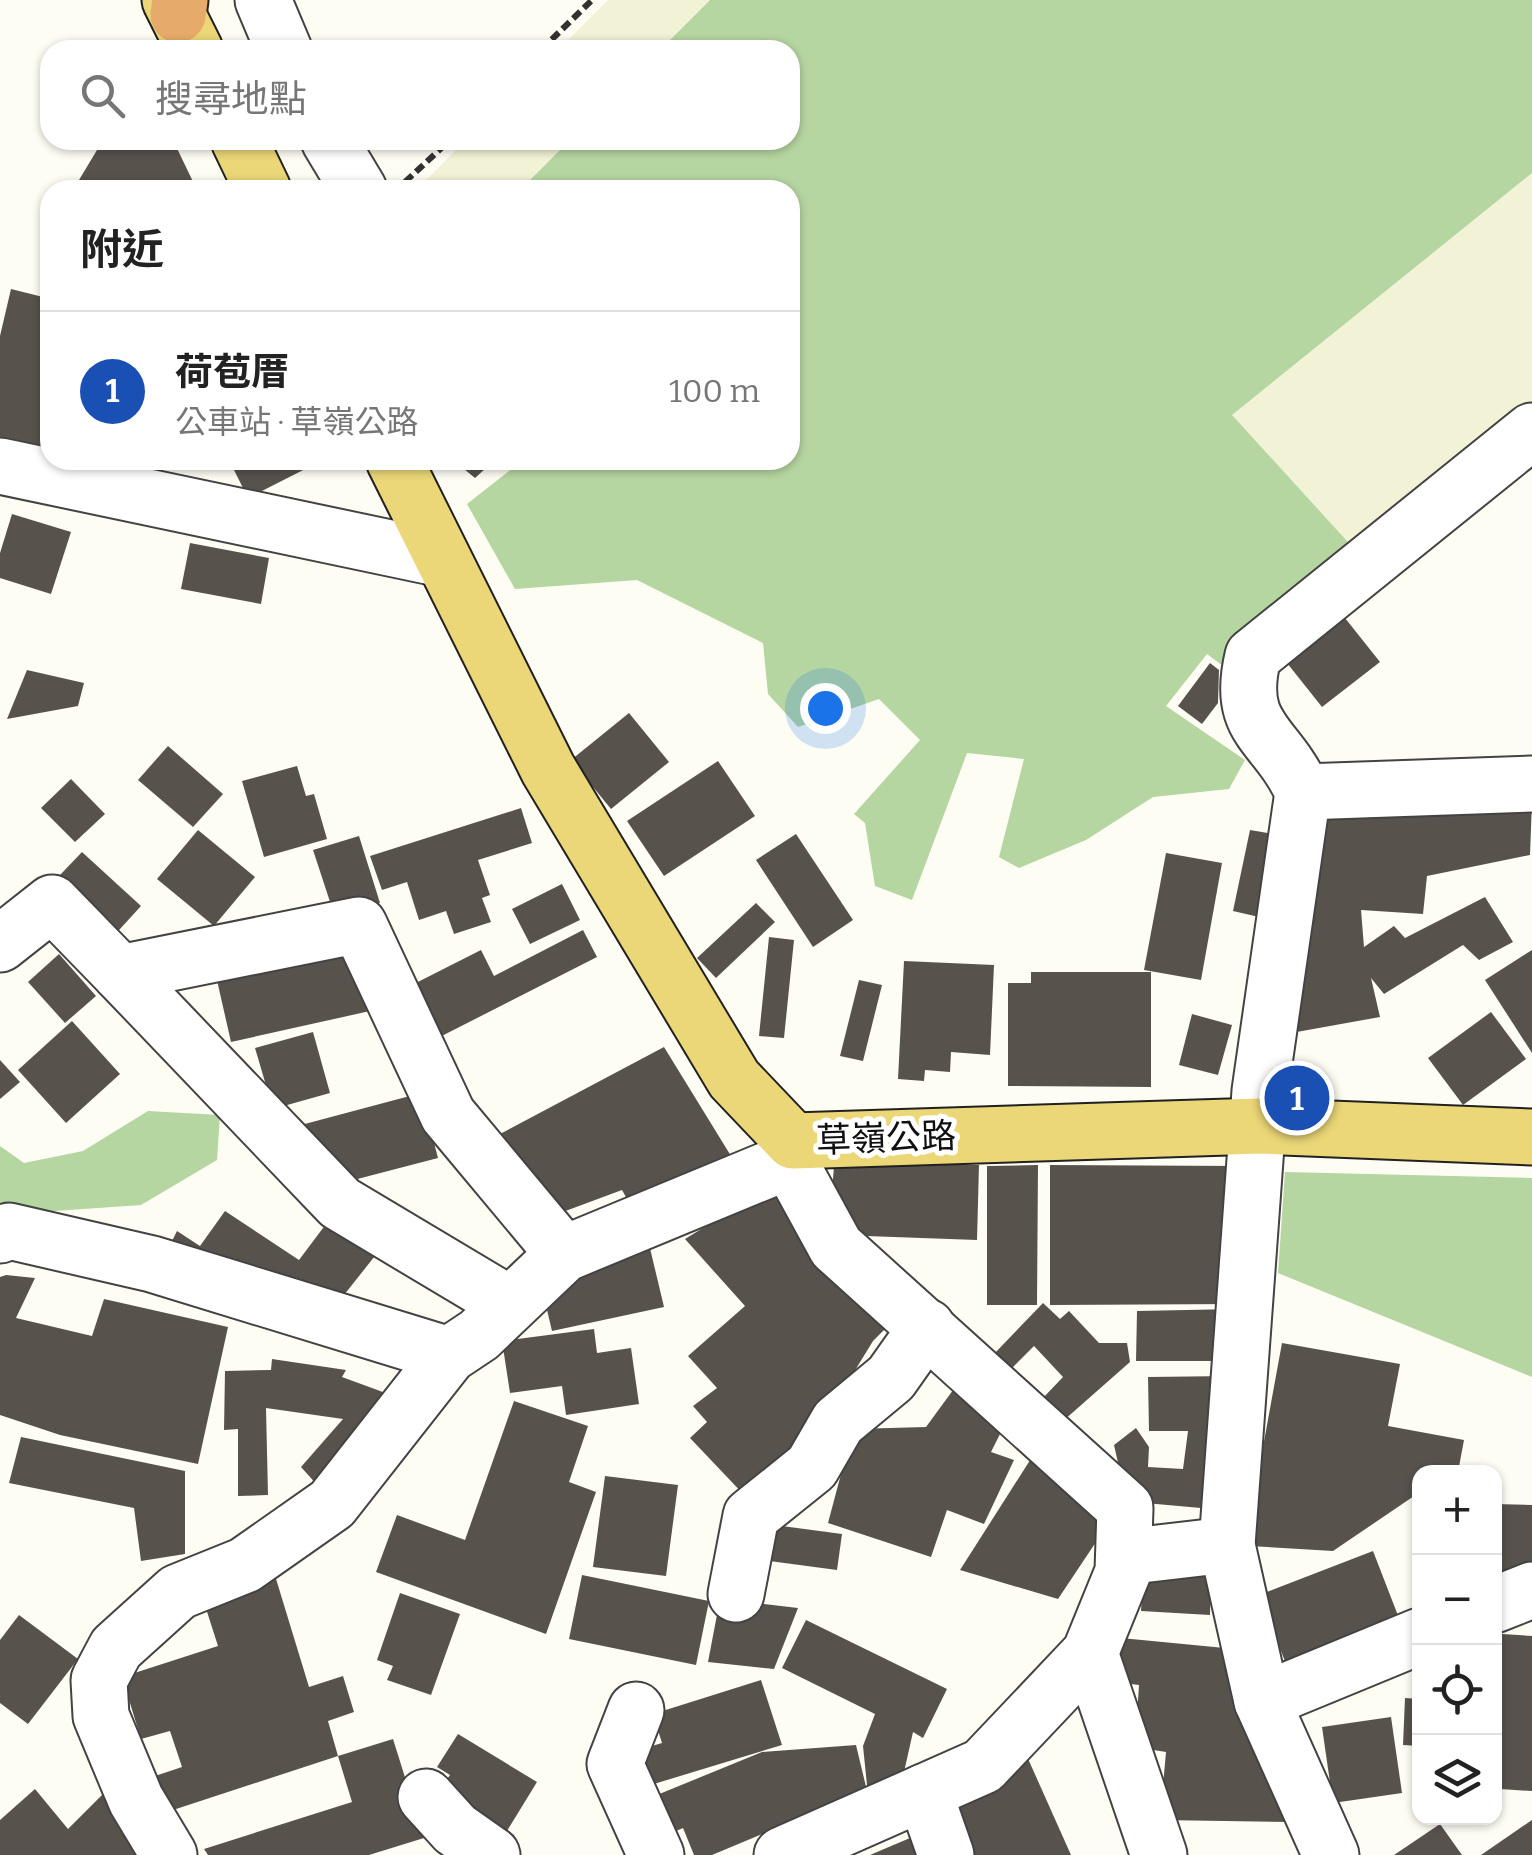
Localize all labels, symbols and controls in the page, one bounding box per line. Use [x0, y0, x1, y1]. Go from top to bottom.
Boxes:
search box [40, 40, 800, 150]
icon: search [75, 68, 130, 123]
text: 搜尋地點 [155, 76, 307, 122]
text: 附近 [80, 225, 164, 275]
text: 荷苞厝 [175, 349, 289, 395]
text: 1 [106, 372, 119, 410]
text: 100 m [669, 372, 760, 410]
text: 公車站 · 草嶺公路 [175, 403, 419, 441]
your location [800, 683, 851, 734]
pin: 1 [1264, 1060, 1330, 1136]
street label: 草嶺公路 [815, 1115, 957, 1161]
map controls [1412, 1465, 1502, 1825]
button: + [1412, 1465, 1502, 1555]
button: − [1412, 1555, 1502, 1645]
button: locate [1412, 1645, 1502, 1735]
button: layers [1412, 1735, 1502, 1825]

